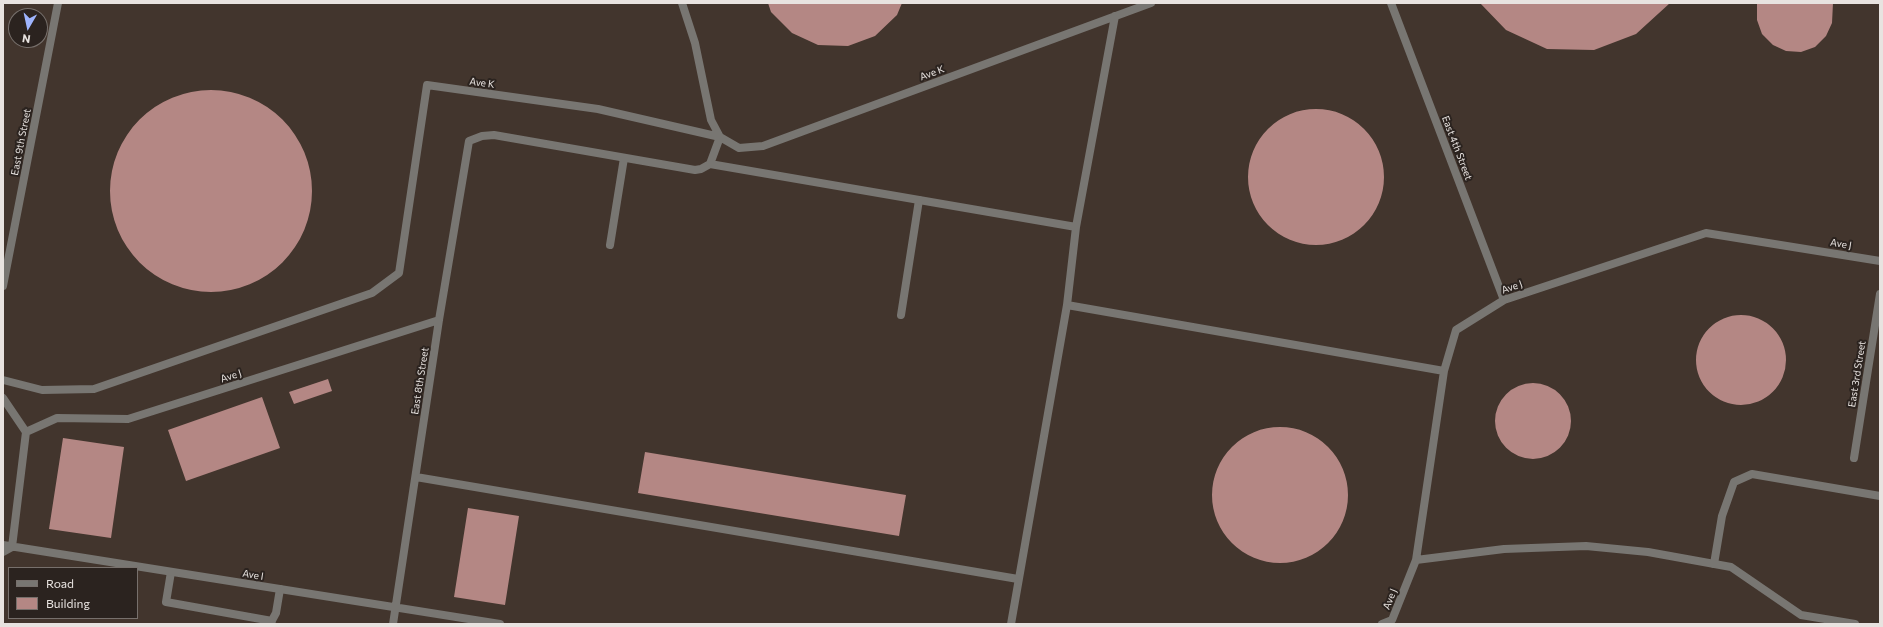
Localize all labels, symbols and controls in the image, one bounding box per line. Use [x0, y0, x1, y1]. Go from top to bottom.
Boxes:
north arrow [8, 8, 48, 48]
text: N [21, 32, 31, 46]
street label: Ave K [918, 63, 946, 83]
street label: Ave K [469, 75, 495, 91]
street label: East 9th Street [9, 108, 33, 176]
street label: East 4th Street [1439, 114, 1475, 182]
street label: Ave J [1829, 236, 1853, 252]
street label: Ave J [1500, 278, 1524, 296]
street label: East 3rd Street [1846, 340, 1868, 408]
street label: East 8th Street [409, 347, 431, 415]
street label: Ave J [219, 367, 243, 385]
legend [8, 567, 138, 619]
street label: Ave I [241, 567, 265, 583]
text: Road [46, 576, 74, 590]
street label: Ave J [1380, 587, 1400, 611]
text: Building [46, 596, 90, 610]

